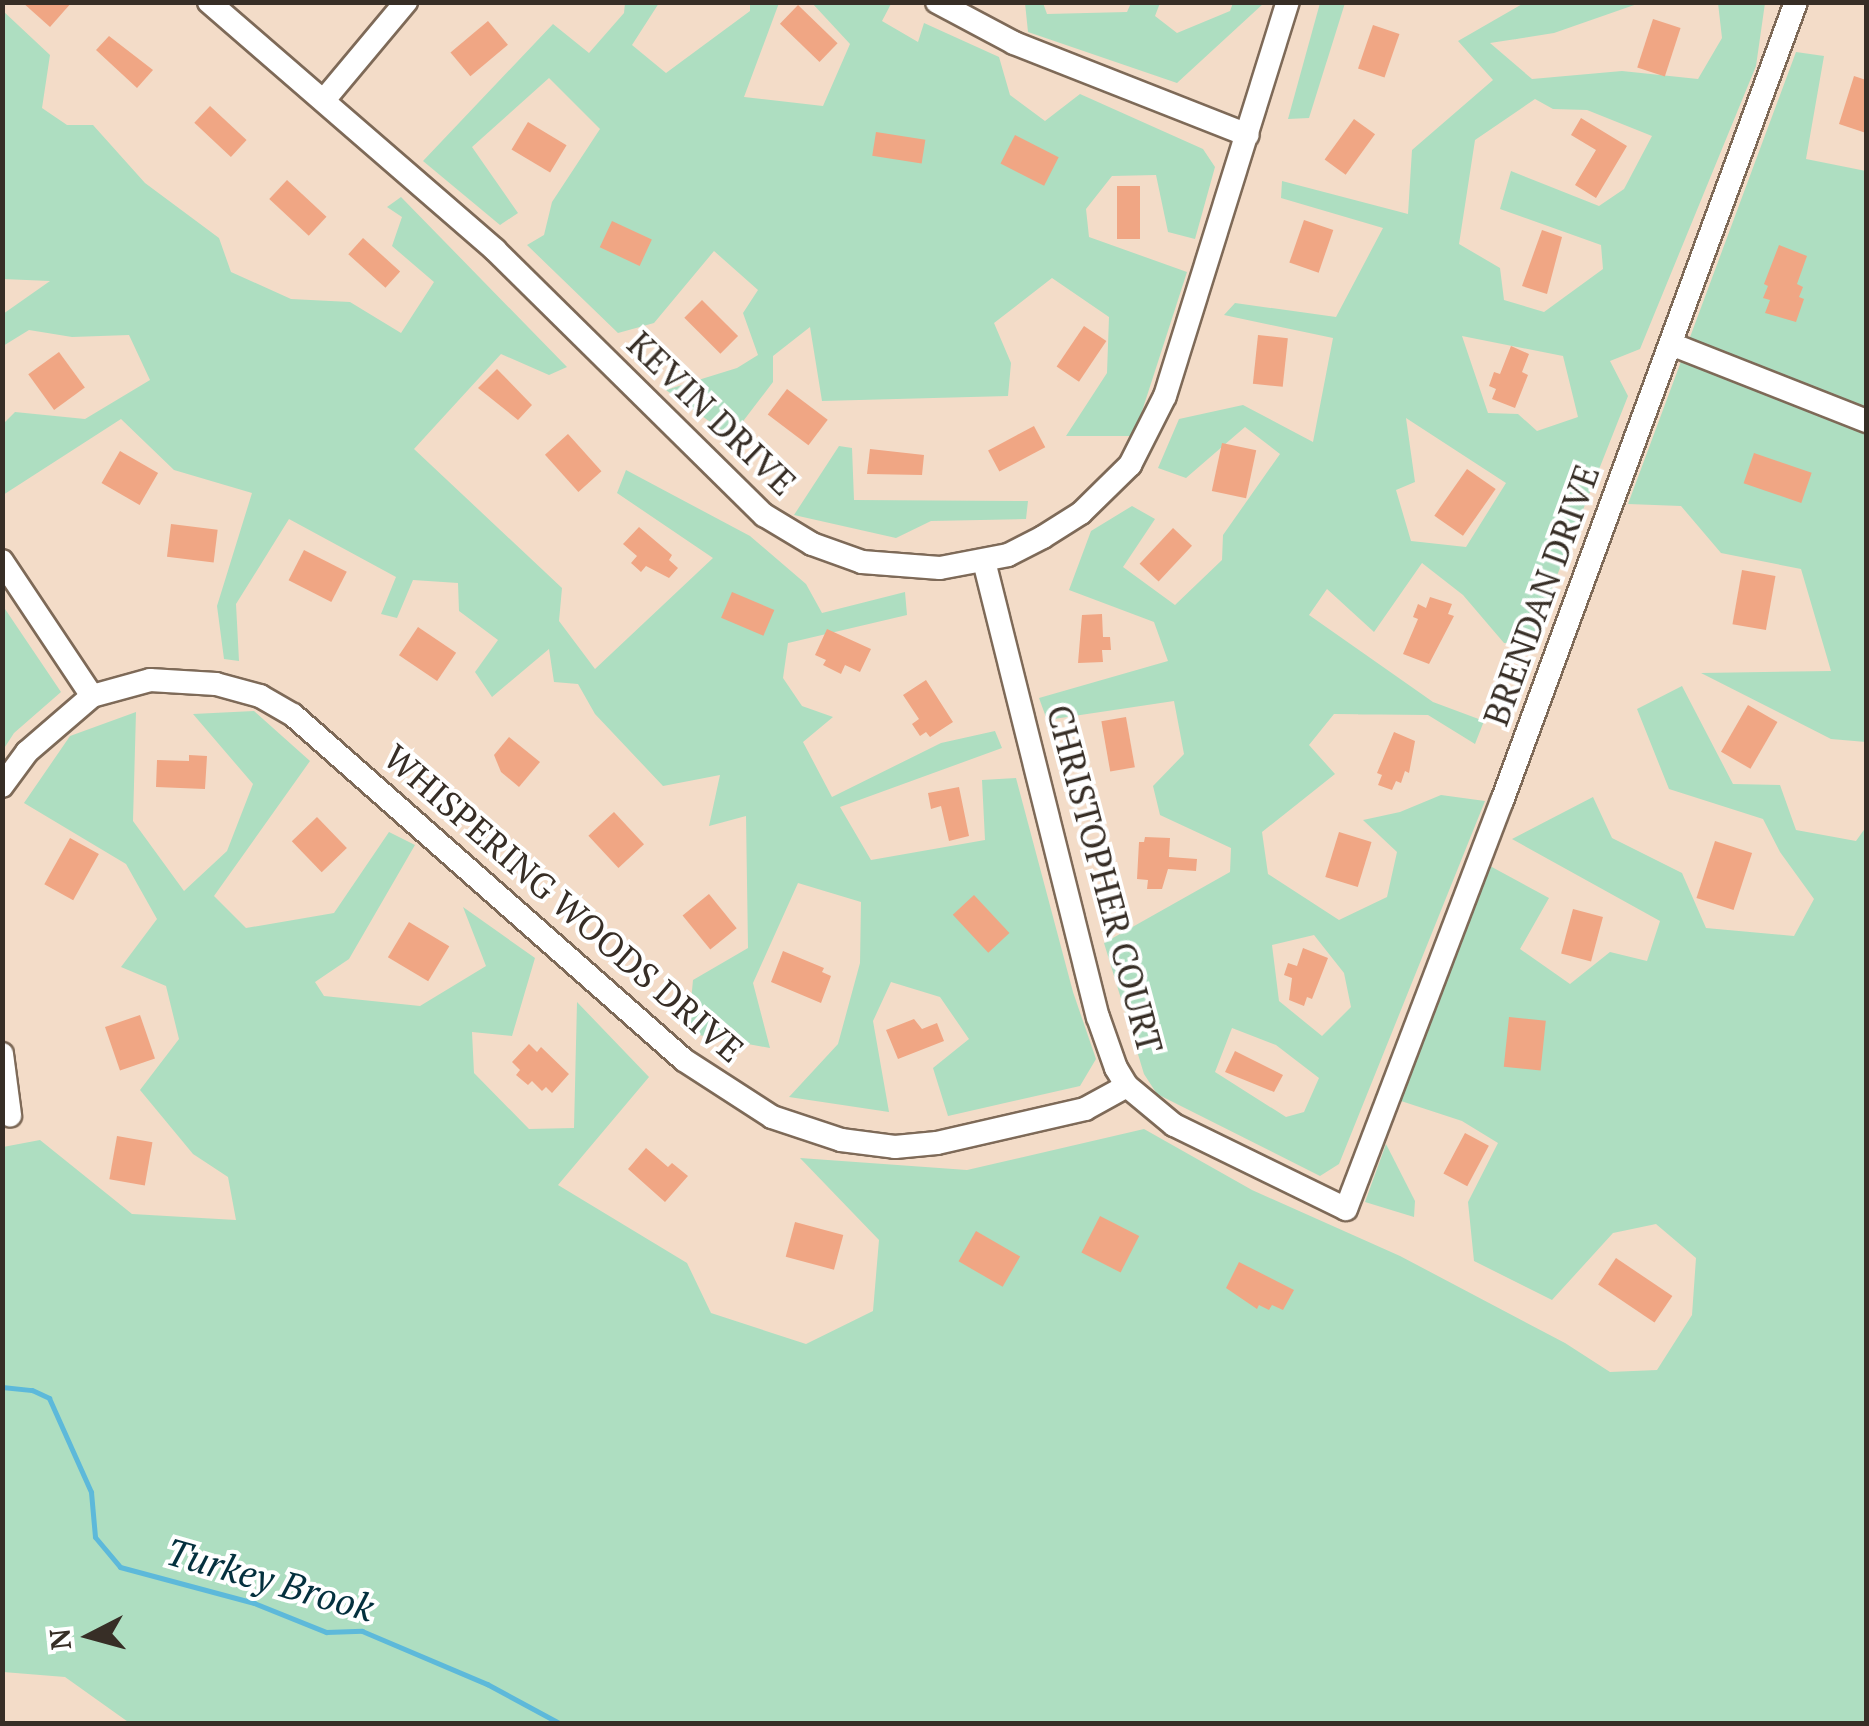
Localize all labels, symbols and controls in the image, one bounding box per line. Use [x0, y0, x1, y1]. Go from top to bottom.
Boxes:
street label: KEVIN DRIVE [619, 322, 805, 504]
street label: BRENDAN DRIVE [1474, 459, 1608, 731]
street label: CHRISTOPHER COURT [1038, 700, 1172, 1058]
street label: WHISPERING WOODS DRIVE [376, 735, 752, 1071]
water label: Turkey Brook [161, 1529, 379, 1631]
north arrow [40, 1586, 140, 1686]
text: N [40, 1627, 79, 1652]

